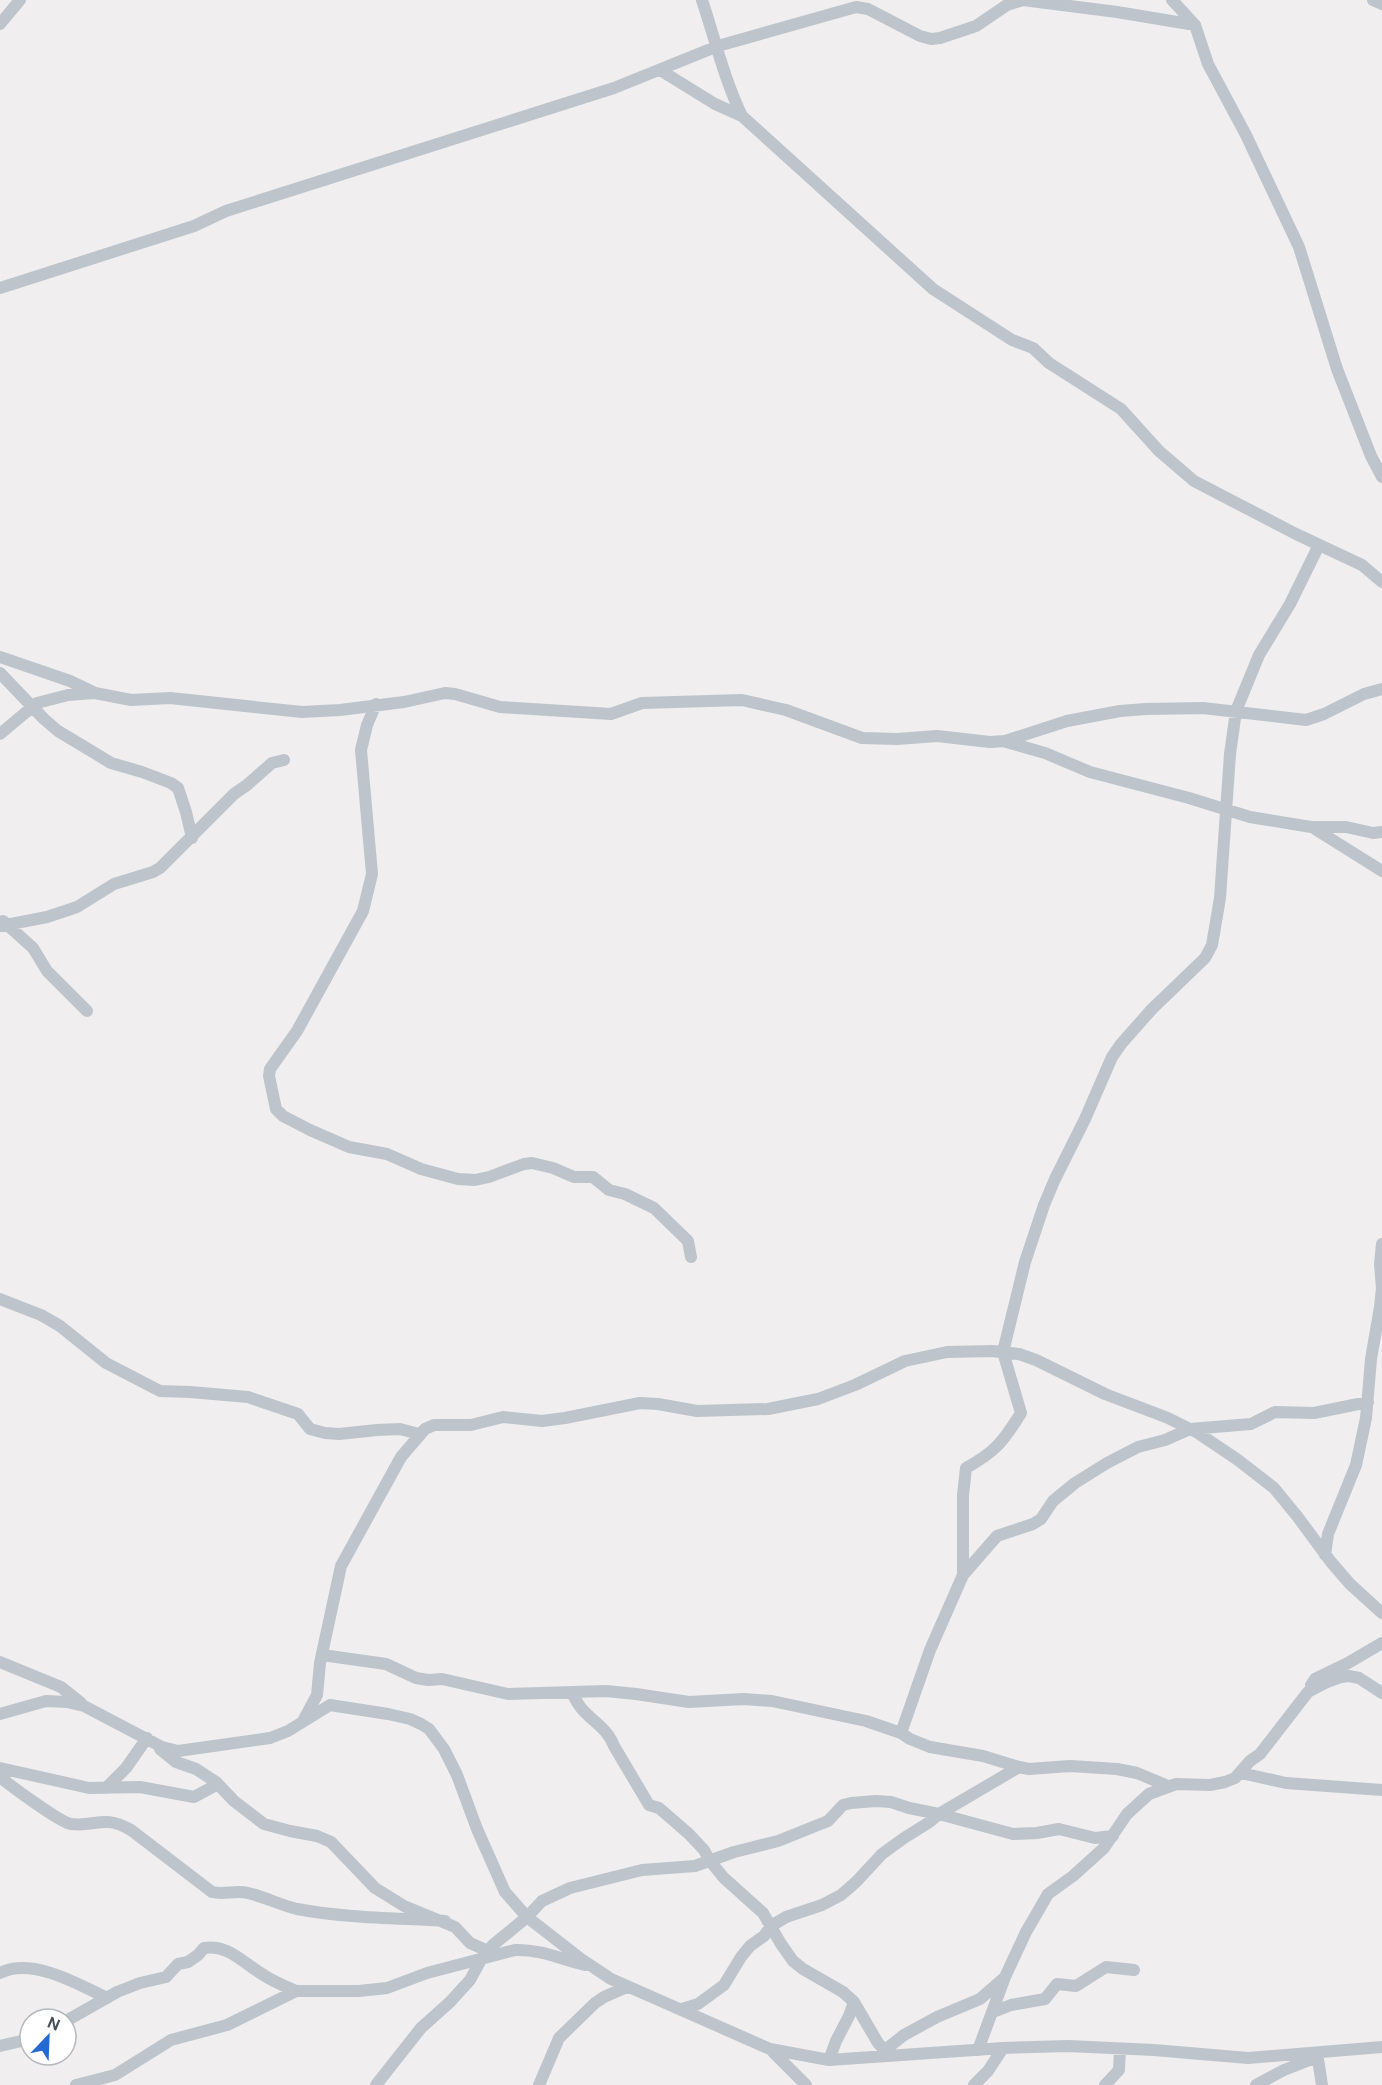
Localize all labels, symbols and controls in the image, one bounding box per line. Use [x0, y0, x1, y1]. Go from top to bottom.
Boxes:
north arrow [18, 2007, 78, 2067]
text: N [44, 2012, 63, 2036]

